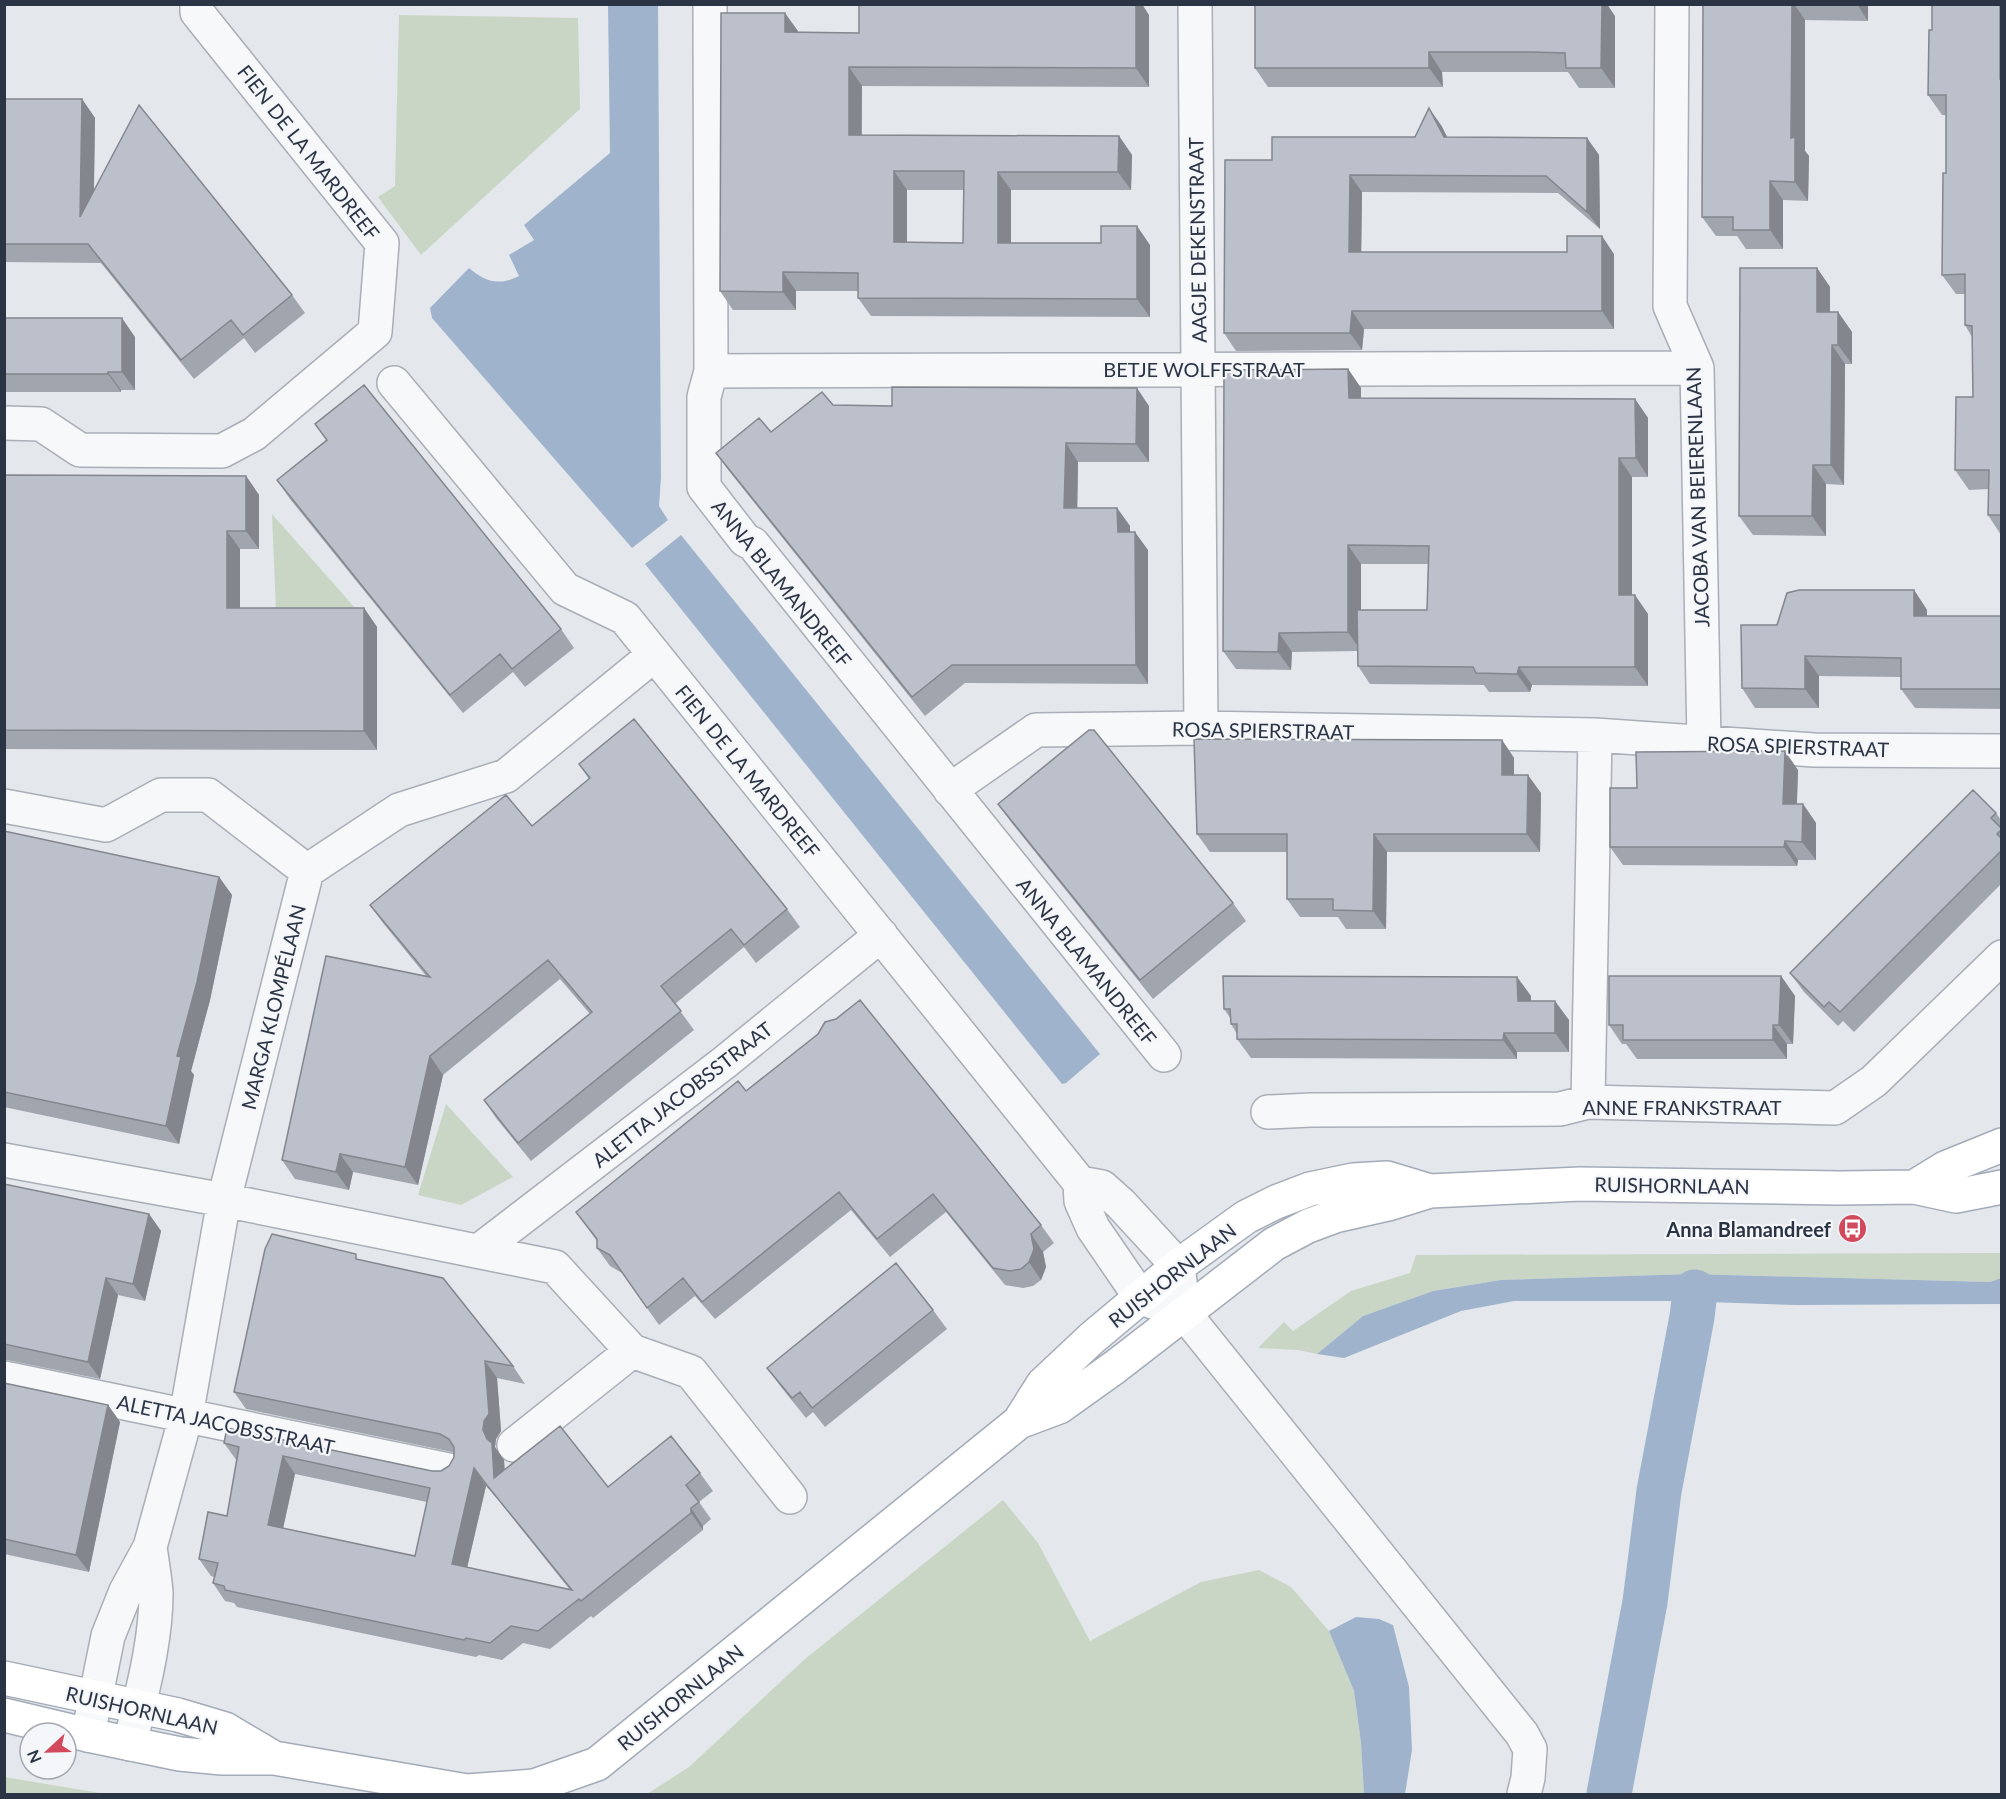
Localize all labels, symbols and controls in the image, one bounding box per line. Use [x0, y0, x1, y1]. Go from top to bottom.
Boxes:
street label: FIEN DE LA MARDREEF [233, 60, 385, 244]
street label: AAGJE DEKENSTRAAT [1183, 137, 1211, 343]
street label: BETJE WOLFFSTRAAT [1103, 357, 1305, 381]
street label: JACOBA VAN BEIERENLAAN [1680, 366, 1714, 628]
street label: ANNA BLAMANDREEF [707, 494, 857, 672]
street label: FIEN DE LA MARDREEF [671, 680, 825, 862]
street label: ROSA SPIERSTRAAT [1172, 716, 1354, 744]
street label: ROSA SPIERSTRAAT [1707, 731, 1890, 761]
street label: ANNA BLAMANDREEF [1012, 872, 1162, 1050]
street label: MARGA KLOMPÉLAAN [236, 902, 310, 1112]
street label: ALETTA JACOBSSTRAAT [587, 1016, 777, 1172]
street label: ANNE FRANKSTRAAT [1582, 1095, 1782, 1119]
street label: RUISHORNLAAN [1594, 1172, 1750, 1198]
bus stop icon: Anna Blamandreef [1836, 1213, 1868, 1245]
place label: Anna Blamandreef [1665, 1217, 1832, 1241]
street label: RUISHORNLAAN [1103, 1218, 1241, 1332]
street label: ALETTA JACOBSSTRAAT [115, 1389, 337, 1459]
street label: RUISHORNLAAN [612, 1639, 748, 1755]
street label: RUISHORNLAAN [64, 1681, 220, 1739]
north arrow [18, 1721, 78, 1781]
text: N [23, 1748, 45, 1766]

